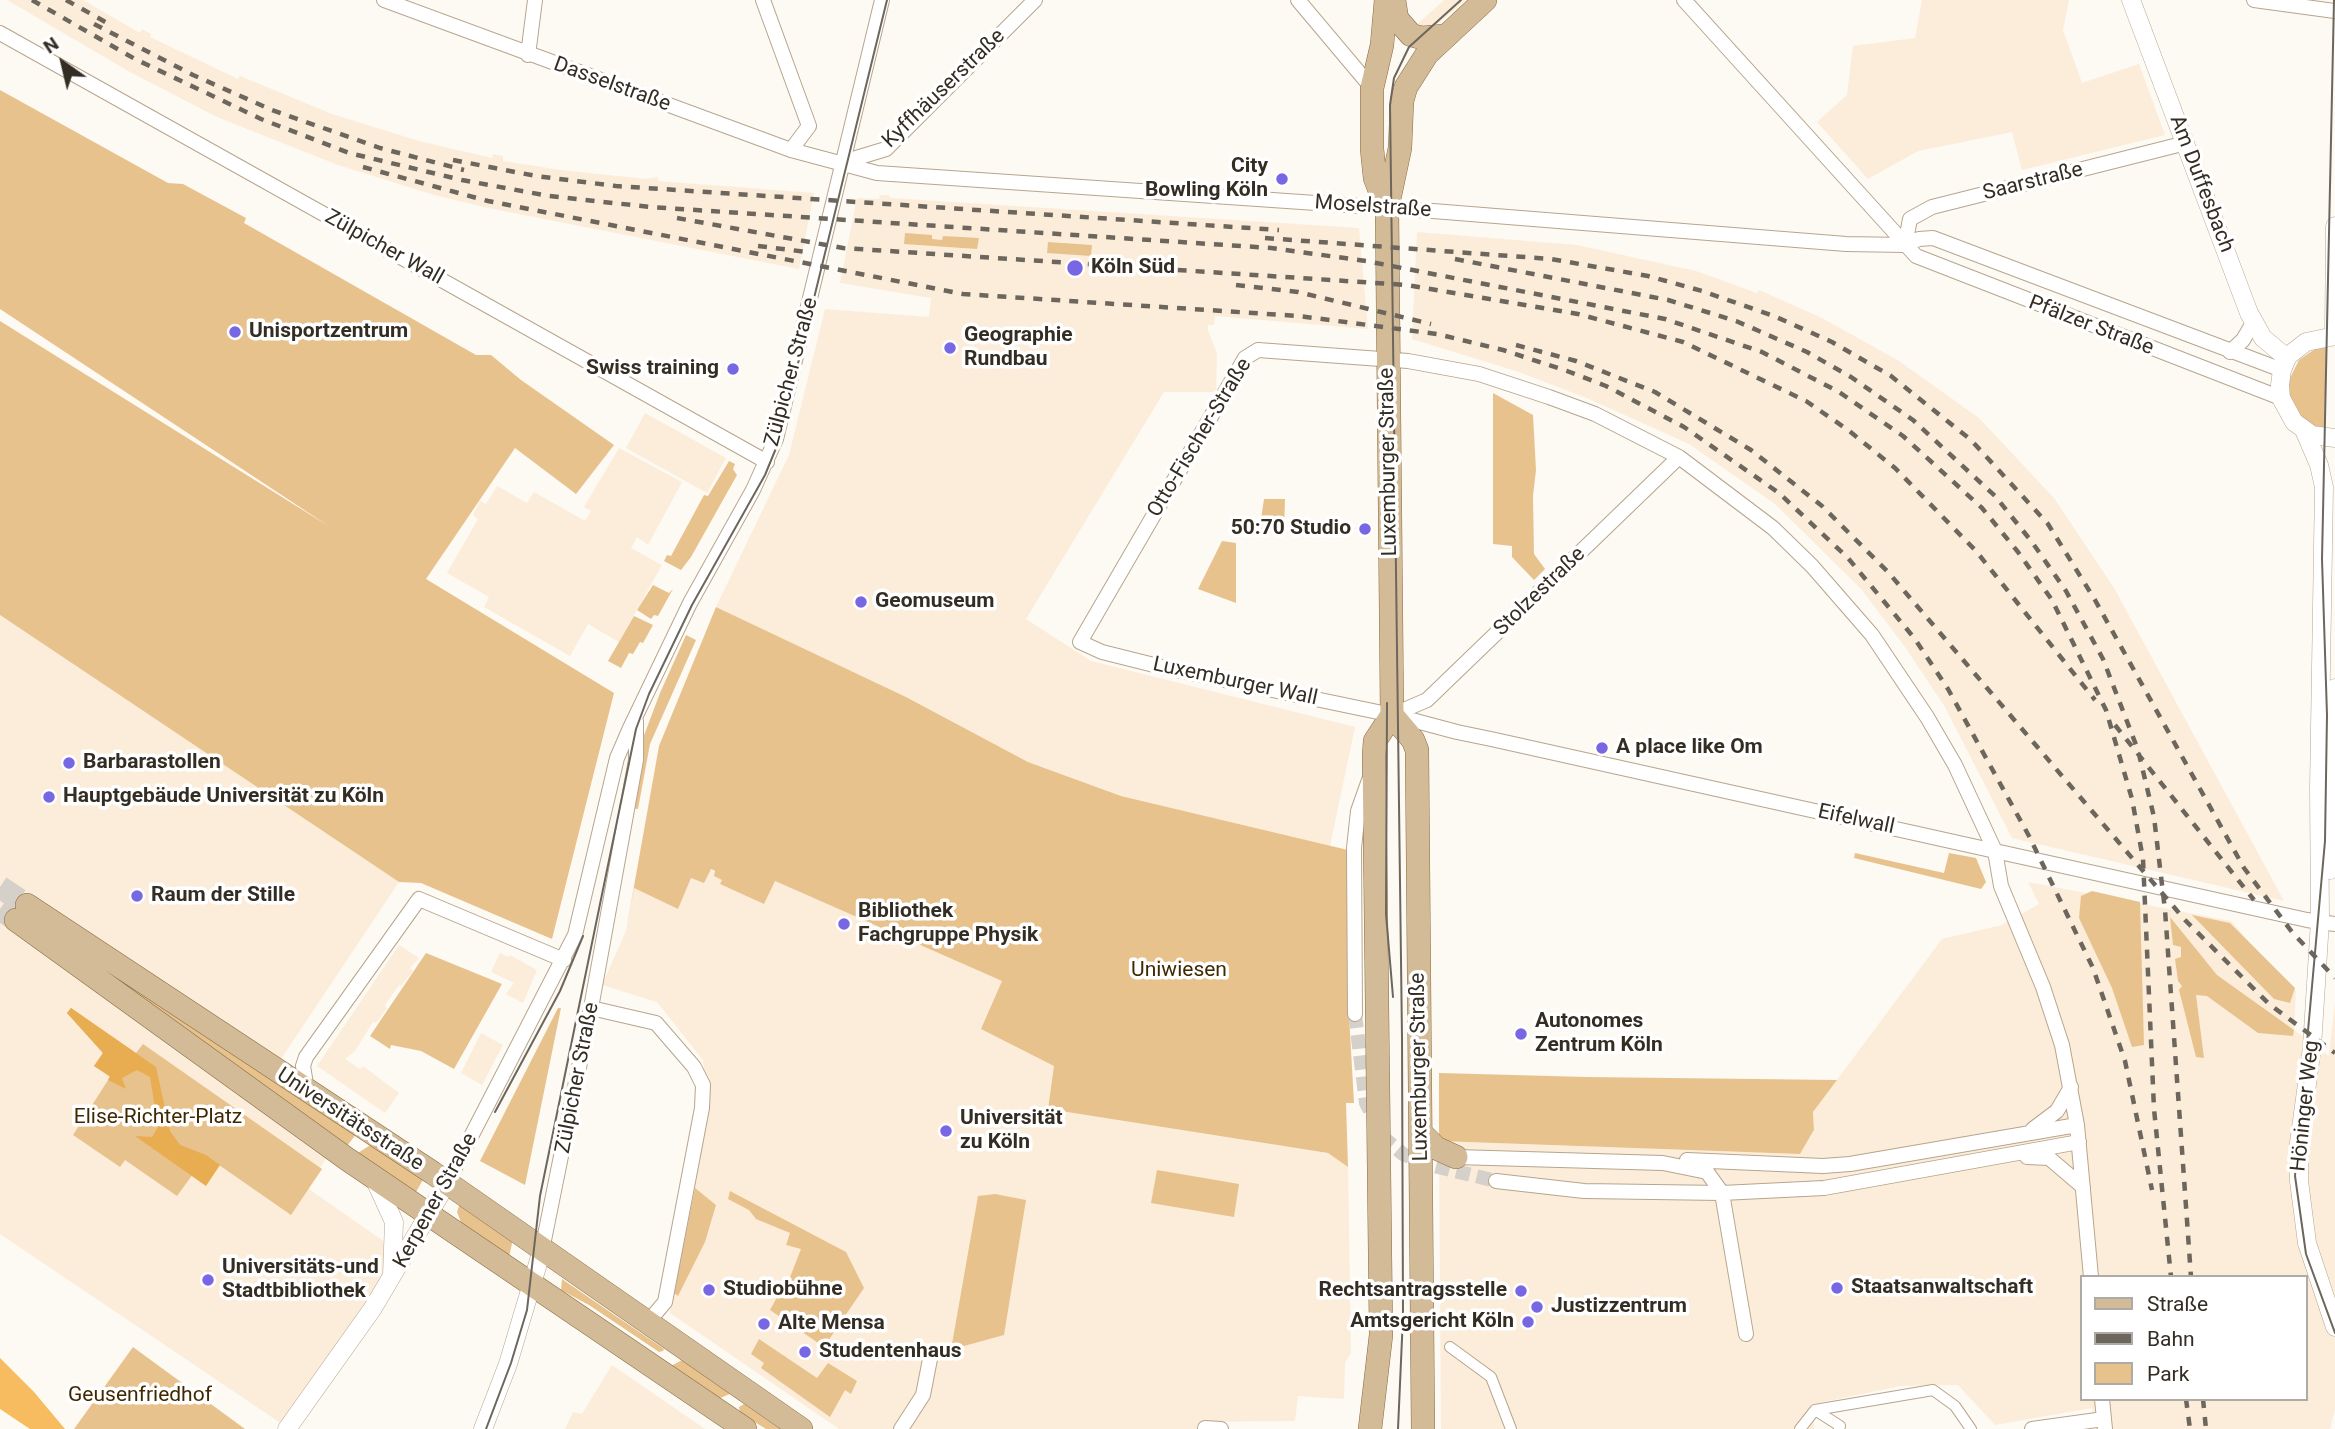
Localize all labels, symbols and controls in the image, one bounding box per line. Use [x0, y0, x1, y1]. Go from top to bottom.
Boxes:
street label: Kyffhäuserstraße [878, 24, 1010, 154]
north arrow [28, 28, 98, 98]
text: N [39, 32, 63, 58]
street label: Dasselstraße [550, 52, 674, 118]
street label: Am Duffesbach [2163, 112, 2239, 256]
place label: City Bowling Köln [1145, 154, 1268, 204]
street label: Saarstraße [1981, 157, 2085, 207]
marker: City Bowling Köln [1274, 171, 1290, 187]
street label: Moselstraße [1314, 190, 1432, 224]
street label: Zülpicher Wall [320, 205, 448, 291]
place label: Köln Süd [1091, 255, 1175, 281]
marker: Köln Süd [1065, 258, 1085, 278]
street label: Pfälzer Straße [2025, 291, 2157, 361]
street label: Zülpicher Straße [760, 295, 824, 449]
place label: Unisportzentrum [249, 319, 408, 345]
place label: Geographie Rundbau [964, 323, 1073, 373]
marker: Unisportzentrum [227, 324, 243, 340]
marker: Geographie Rundbau [942, 340, 958, 356]
street label: Otto-Fischer-Straße [1143, 354, 1257, 522]
place label: Swiss training [586, 356, 719, 382]
marker: Swiss training [725, 361, 741, 377]
street label: Luxemburger Straße [1375, 367, 1403, 557]
place label: 50:70 Studio [1231, 516, 1351, 542]
marker: 50:70 Studio [1357, 521, 1373, 537]
street label: Stolzestraße [1489, 542, 1591, 642]
place label: Geomuseum [875, 589, 995, 615]
marker: Geomuseum [853, 594, 869, 610]
street label: Luxemburger Wall [1150, 652, 1320, 712]
place label: A place like Om [1616, 735, 1763, 761]
marker: A place like Om [1594, 740, 1610, 756]
place label: Barbarastollen [83, 750, 221, 776]
marker: Barbarastollen [61, 755, 77, 771]
place label: Hauptgebäude Universität zu Köln [63, 784, 384, 810]
marker: Hauptgebäude Universität zu Köln [41, 789, 57, 805]
street label: Eifelwall [1815, 800, 1897, 840]
place label: Raum der Stille [151, 883, 295, 909]
marker: Raum der Stille [129, 888, 145, 904]
place label: Bibliothek Fachgruppe Physik [858, 899, 1038, 949]
marker: Bibliothek Fachgruppe Physik [836, 916, 852, 932]
park label: Uniwiesen [1131, 958, 1227, 984]
street label: Luxemburger Straße [1406, 972, 1434, 1162]
street label: Zülpicher Straße [551, 1000, 605, 1156]
place label: Autonomes Zentrum Köln [1535, 1009, 1663, 1059]
marker: Autonomes Zentrum Köln [1513, 1026, 1529, 1042]
street label: Höninger Weg [2287, 1039, 2325, 1173]
street label: Universitätsstraße [272, 1063, 428, 1177]
park label: Elise-Richter-Platz [74, 1105, 242, 1131]
place label: Universität zu Köln [960, 1106, 1062, 1156]
marker: Universität zu Köln [938, 1123, 954, 1139]
street label: Kerpener Straße [389, 1129, 483, 1273]
place label: Universitäts-und Stadtbibliothek [222, 1255, 379, 1305]
marker: Universitäts-und Stadtbibliothek [200, 1272, 216, 1288]
place label: Staatsanwaltschaft [1851, 1275, 2033, 1301]
legend [2080, 1275, 2307, 1401]
place label: Studiobühne [723, 1277, 842, 1303]
place label: Rechtsantragsstelle [1318, 1278, 1507, 1304]
marker: Staatsanwaltschaft [1829, 1280, 1845, 1296]
marker: Studiobühne [701, 1282, 717, 1298]
marker: Rechtsantragsstelle [1513, 1283, 1529, 1299]
text: Straße [2147, 1292, 2208, 1316]
place label: Justizzentrum [1551, 1294, 1687, 1320]
marker: Justizzentrum [1529, 1299, 1545, 1315]
place label: Amtsgericht Köln [1350, 1309, 1514, 1335]
place label: Alte Mensa [778, 1311, 885, 1337]
marker: Amtsgericht Köln [1520, 1314, 1536, 1330]
marker: Alte Mensa [756, 1316, 772, 1332]
text: Bahn [2147, 1327, 2195, 1351]
place label: Studentenhaus [819, 1339, 961, 1365]
marker: Studentenhaus [797, 1344, 813, 1360]
text: Park [2147, 1362, 2189, 1386]
park label: Geusenfriedhof [68, 1383, 212, 1409]

